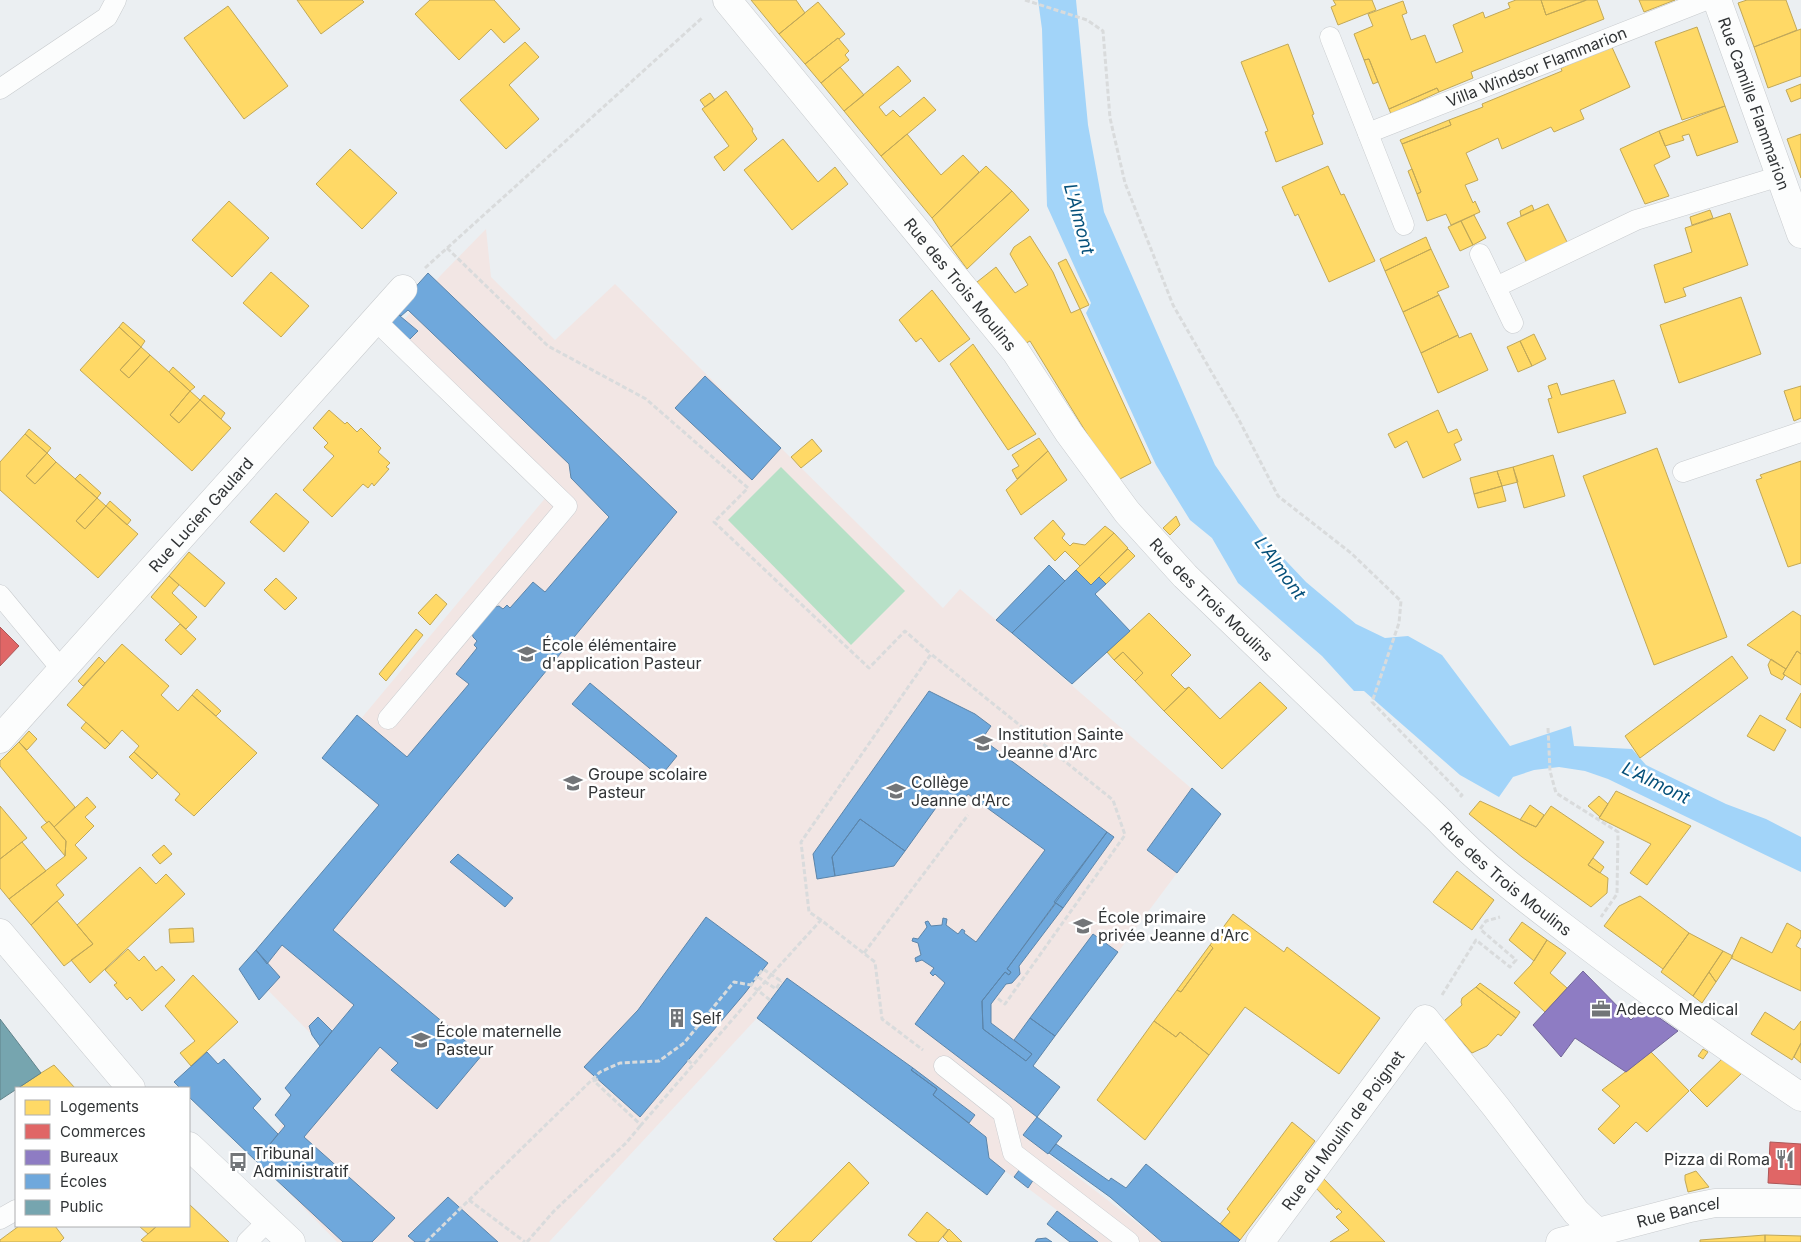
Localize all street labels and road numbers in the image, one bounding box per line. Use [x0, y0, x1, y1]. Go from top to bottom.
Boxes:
street label: Rue Camille Flammarion [1714, 14, 1794, 193]
street label: Villa Windsor Flammarion [1443, 22, 1629, 111]
street label: Rue des Trois Moulins [900, 214, 1021, 355]
street label: Rue Lucien Gaulard [144, 453, 257, 576]
street label: Rue des Trois Moulins [1145, 534, 1277, 665]
street label: Rue des Trois Moulins [1436, 817, 1576, 940]
street label: Rue du Moulin de Poignet [1277, 1046, 1408, 1214]
street label: Rue Bancel [1634, 1193, 1720, 1232]

